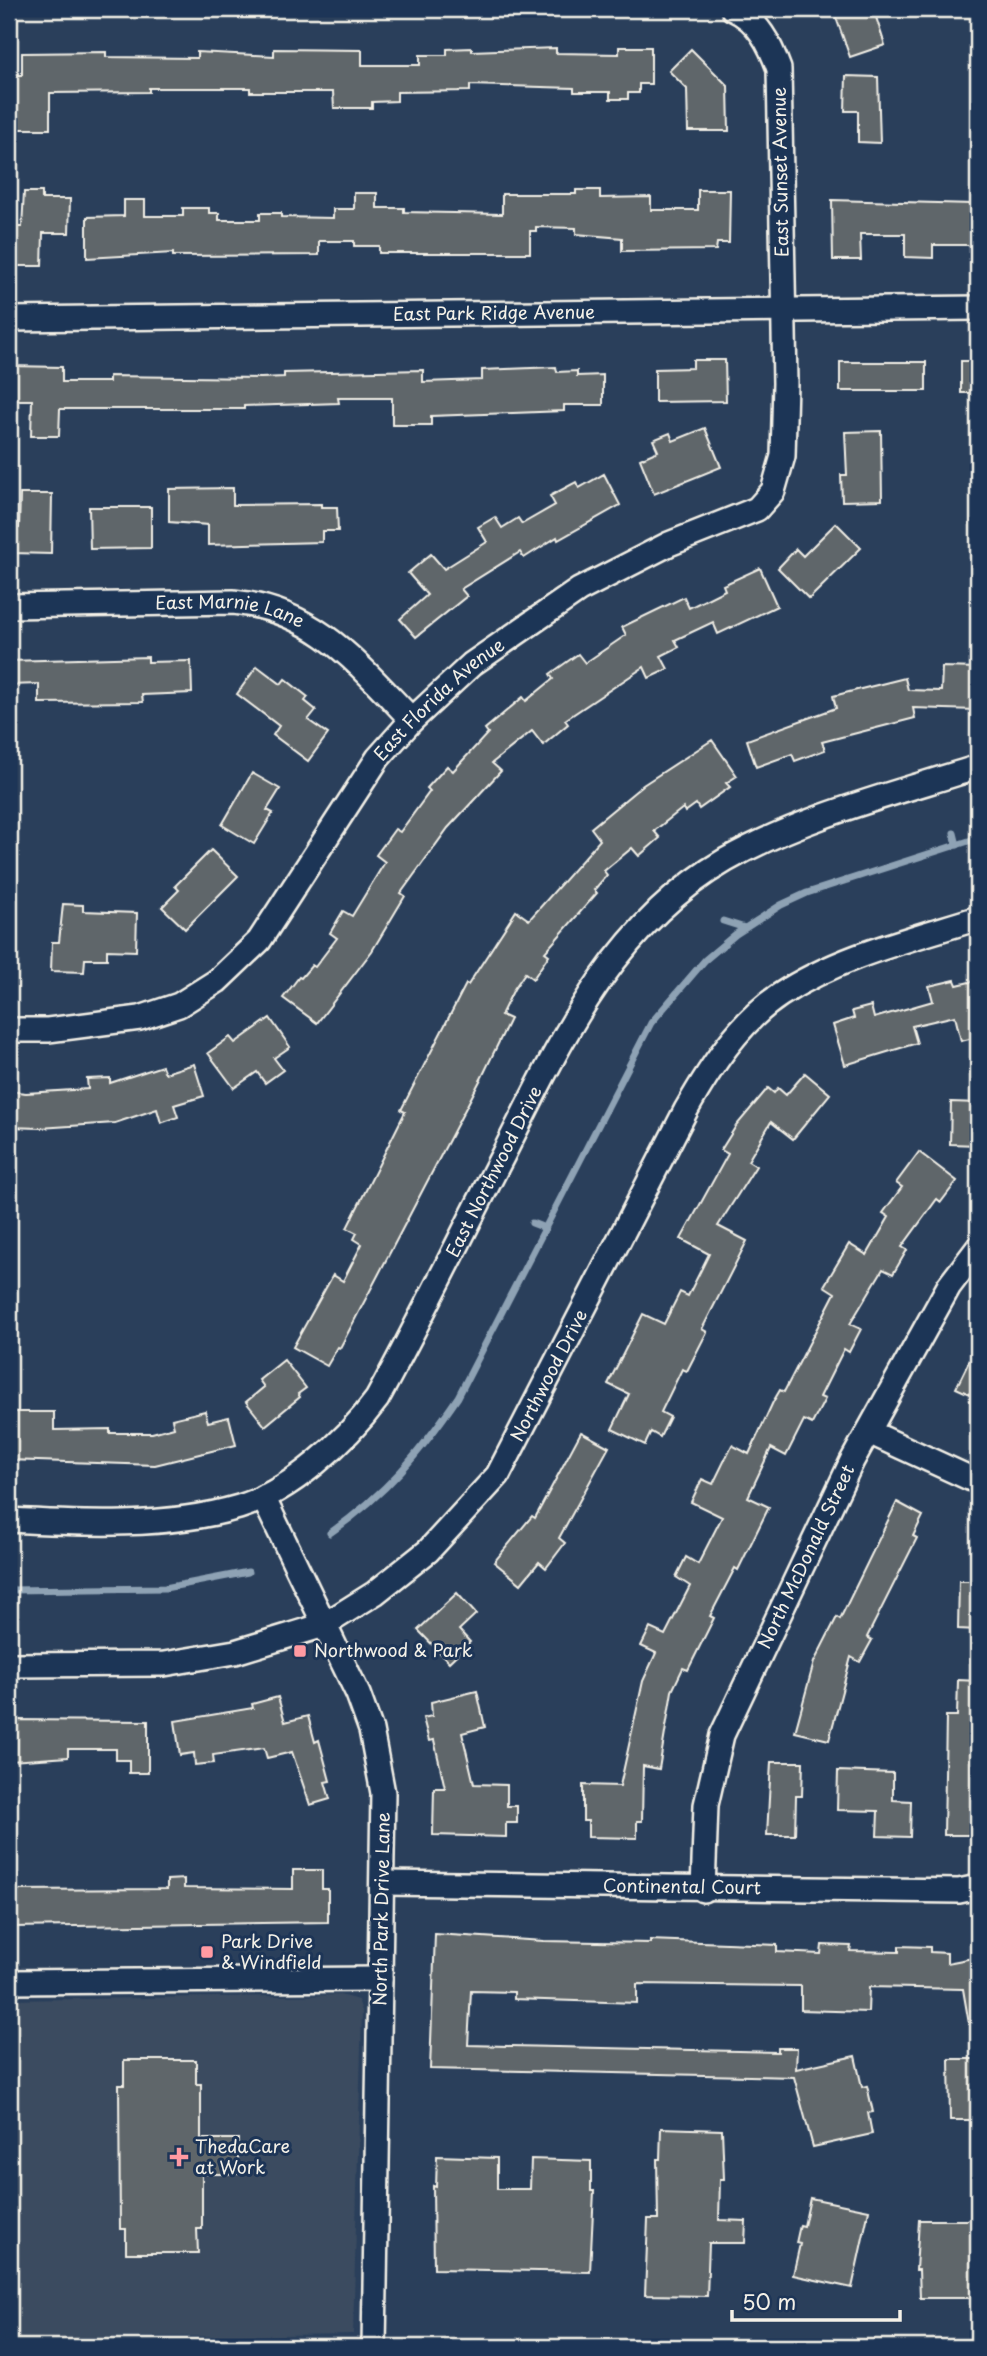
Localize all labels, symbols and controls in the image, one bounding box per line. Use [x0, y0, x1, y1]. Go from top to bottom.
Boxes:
street label: East Sunset Avenue [765, 87, 794, 257]
street label: East Park Ridge Avenue [393, 297, 595, 327]
street label: East Marnie Lane [155, 587, 310, 634]
street label: East Florida Avenue [367, 631, 509, 766]
street label: East Northwood Drive [438, 1081, 548, 1261]
street label: Northwood Drive [503, 1304, 593, 1446]
street label: North McDonald Street [750, 1460, 860, 1653]
place label: Northwood & Park [314, 1636, 473, 1663]
marker: Northwood & Park [292, 1643, 308, 1659]
street label: North Park Drive Lane [365, 1812, 396, 2006]
street label: Continental Court [603, 1871, 761, 1900]
place label: Park Drive & Windfield [221, 1927, 322, 1975]
marker: Park Drive & Windfield [199, 1944, 215, 1960]
place label: ThedaCare at Work [195, 2132, 290, 2180]
marker: ThedaCare at Work [169, 2147, 189, 2167]
scale bar [732, 2279, 900, 2323]
text: 50 m [742, 2285, 796, 2317]

